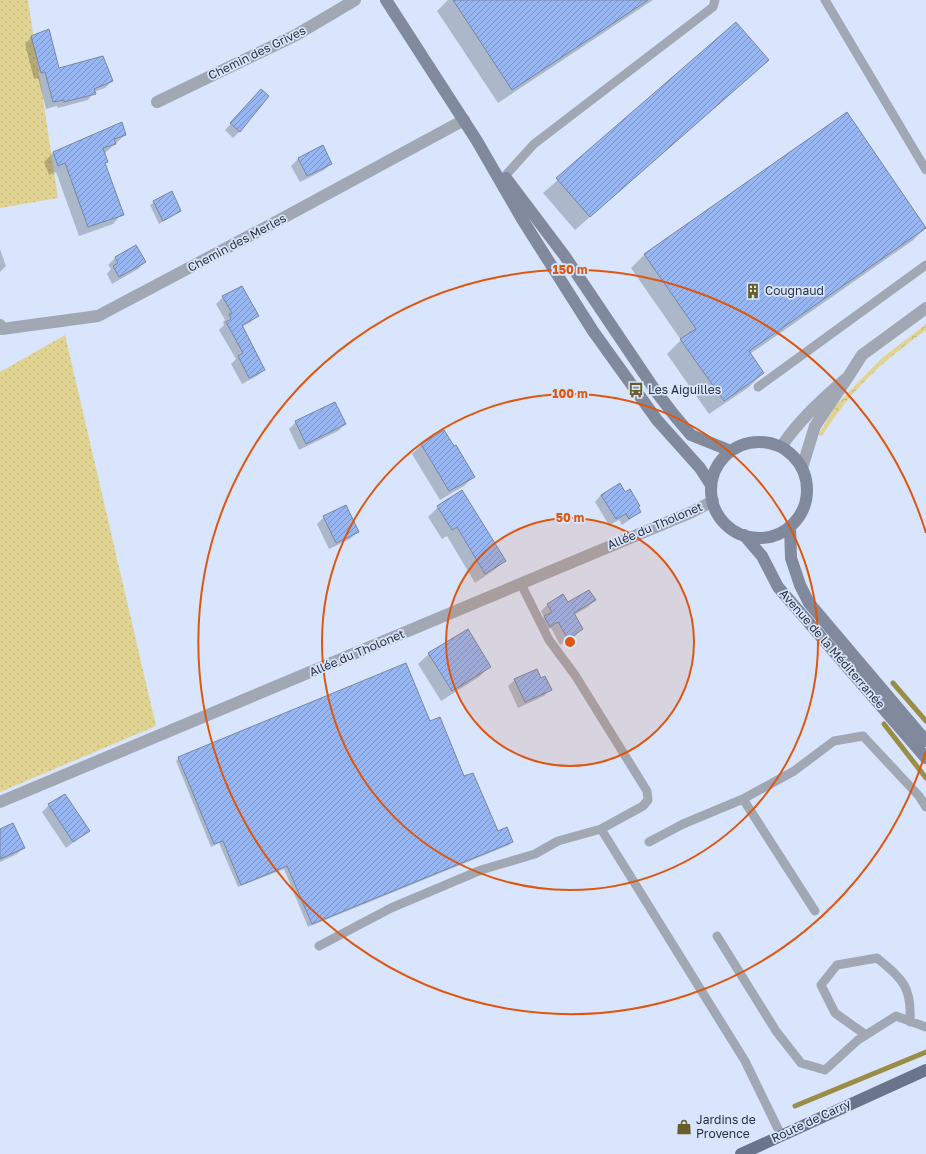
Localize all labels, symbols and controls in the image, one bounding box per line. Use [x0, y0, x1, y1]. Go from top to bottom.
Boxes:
street label: Chemin des Grives [206, 22, 308, 83]
street label: Chemin des Merles [185, 210, 289, 275]
text: 150 m [553, 262, 587, 277]
building icon: Cougnaud [744, 282, 762, 300]
place label: Cougnaud [765, 283, 824, 298]
bus stop icon: Les Aiguilles [627, 381, 645, 399]
place label: Les Aiguilles [648, 382, 721, 397]
text: 100 m [552, 386, 588, 401]
street label: Allée du Tholonet [605, 499, 705, 552]
text: 50 m [556, 510, 584, 525]
street label: Avenue de la Méditerranée [776, 586, 888, 711]
street label: Allée du Tholonet [307, 626, 407, 679]
centre of rings [563, 635, 577, 649]
street label: Route de Carry [769, 1095, 853, 1146]
place label: Jardins de Provence [696, 1112, 756, 1141]
shop icon: Jardins de Provence [675, 1118, 693, 1136]

